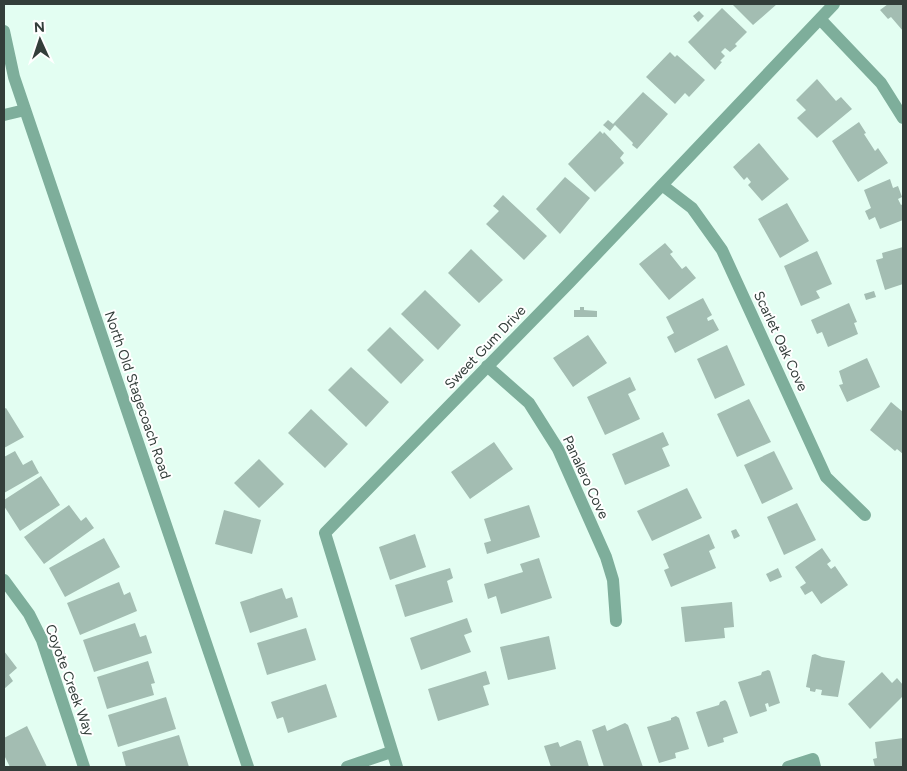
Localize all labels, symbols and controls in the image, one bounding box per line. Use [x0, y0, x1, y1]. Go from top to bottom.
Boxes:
north arrow [15, 15, 65, 65]
text: N [33, 19, 45, 36]
street label: Scarlet Oak Cove [750, 288, 811, 394]
street label: Sweet Gum Drive [441, 302, 530, 393]
street label: North Old Stagecoach Road [101, 309, 174, 481]
street label: Panalero Cove [559, 433, 612, 522]
street label: Coyote Creek Way [41, 622, 98, 739]

